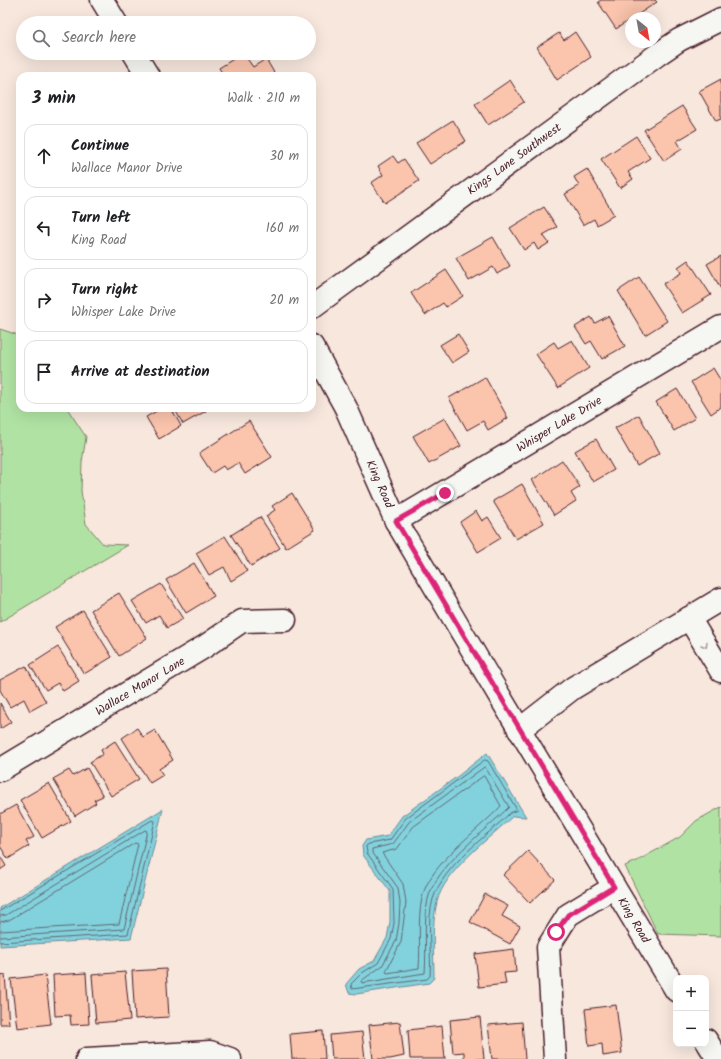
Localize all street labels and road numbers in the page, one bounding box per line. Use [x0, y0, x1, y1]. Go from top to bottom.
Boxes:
street label: Kings Lane Southwest [463, 118, 566, 200]
street label: Whisper Lake Drive [513, 391, 606, 457]
street label: King Road [361, 457, 399, 512]
street label: Wallace Manor Lane [92, 652, 189, 721]
street label: King Road [612, 894, 655, 948]

